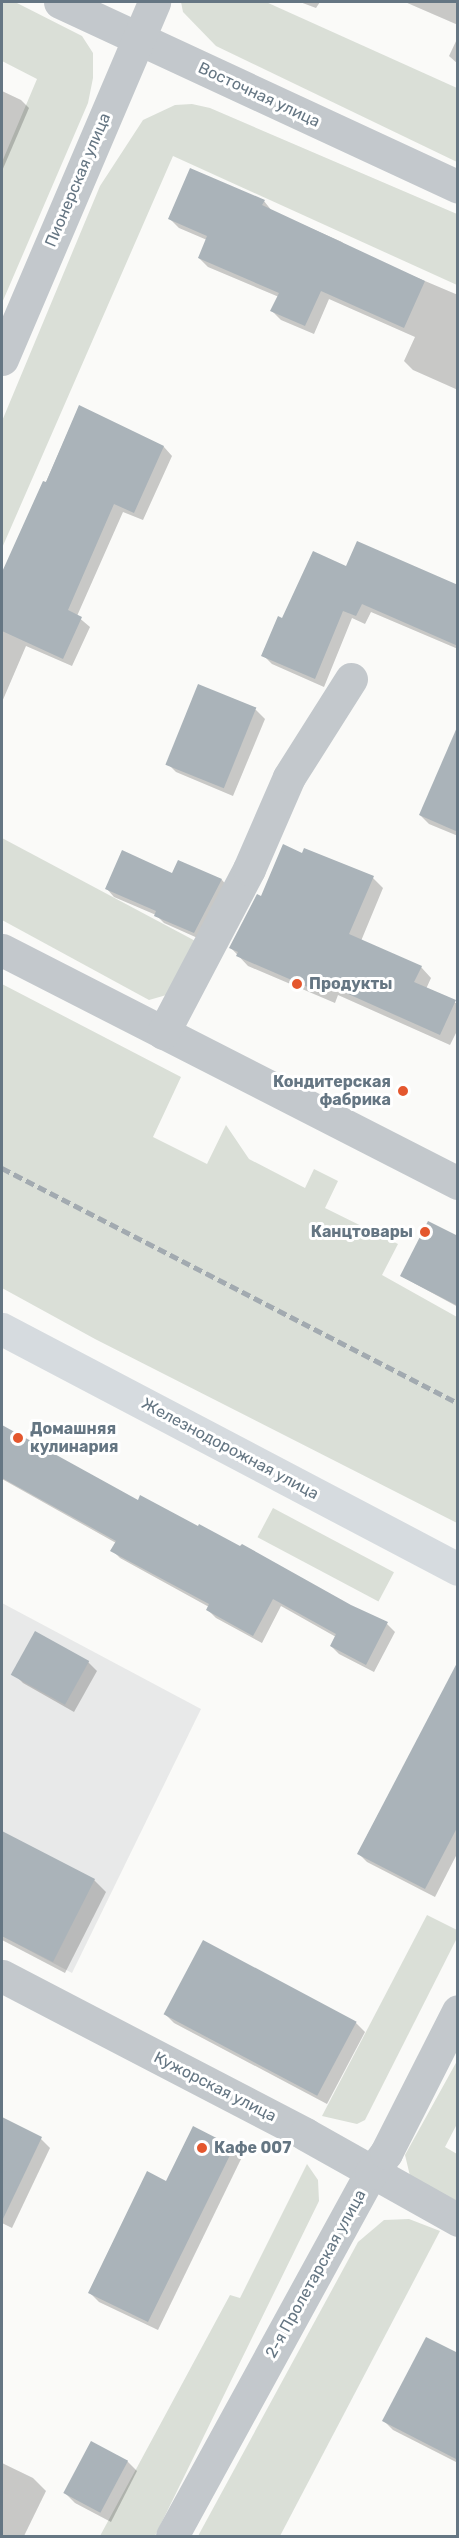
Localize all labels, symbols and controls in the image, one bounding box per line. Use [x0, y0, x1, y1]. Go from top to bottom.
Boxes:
street label: Восточная улица [195, 58, 323, 132]
street label: Пионерская улица [41, 110, 115, 250]
place label: Продукты [309, 974, 392, 994]
marker: Продукты [290, 977, 304, 991]
place label: Кондитерская фабрика [273, 1072, 391, 1110]
marker: Кондитерская фабрика [396, 1084, 410, 1098]
place label: Канцтовары [311, 1222, 413, 1242]
marker: Канцтовары [418, 1225, 432, 1239]
street label: Железнодорожная улица [138, 1394, 322, 1504]
place label: Домашняя кулинария [30, 1419, 118, 1457]
marker: Домашняя кулинария [11, 1431, 25, 1445]
street label: Кужорская улица [151, 2048, 279, 2126]
place label: Кафе 007 [214, 2138, 291, 2158]
marker: Кафе 007 [195, 2141, 209, 2155]
street label: 2-я Пролетарская улица [262, 2187, 370, 2361]

